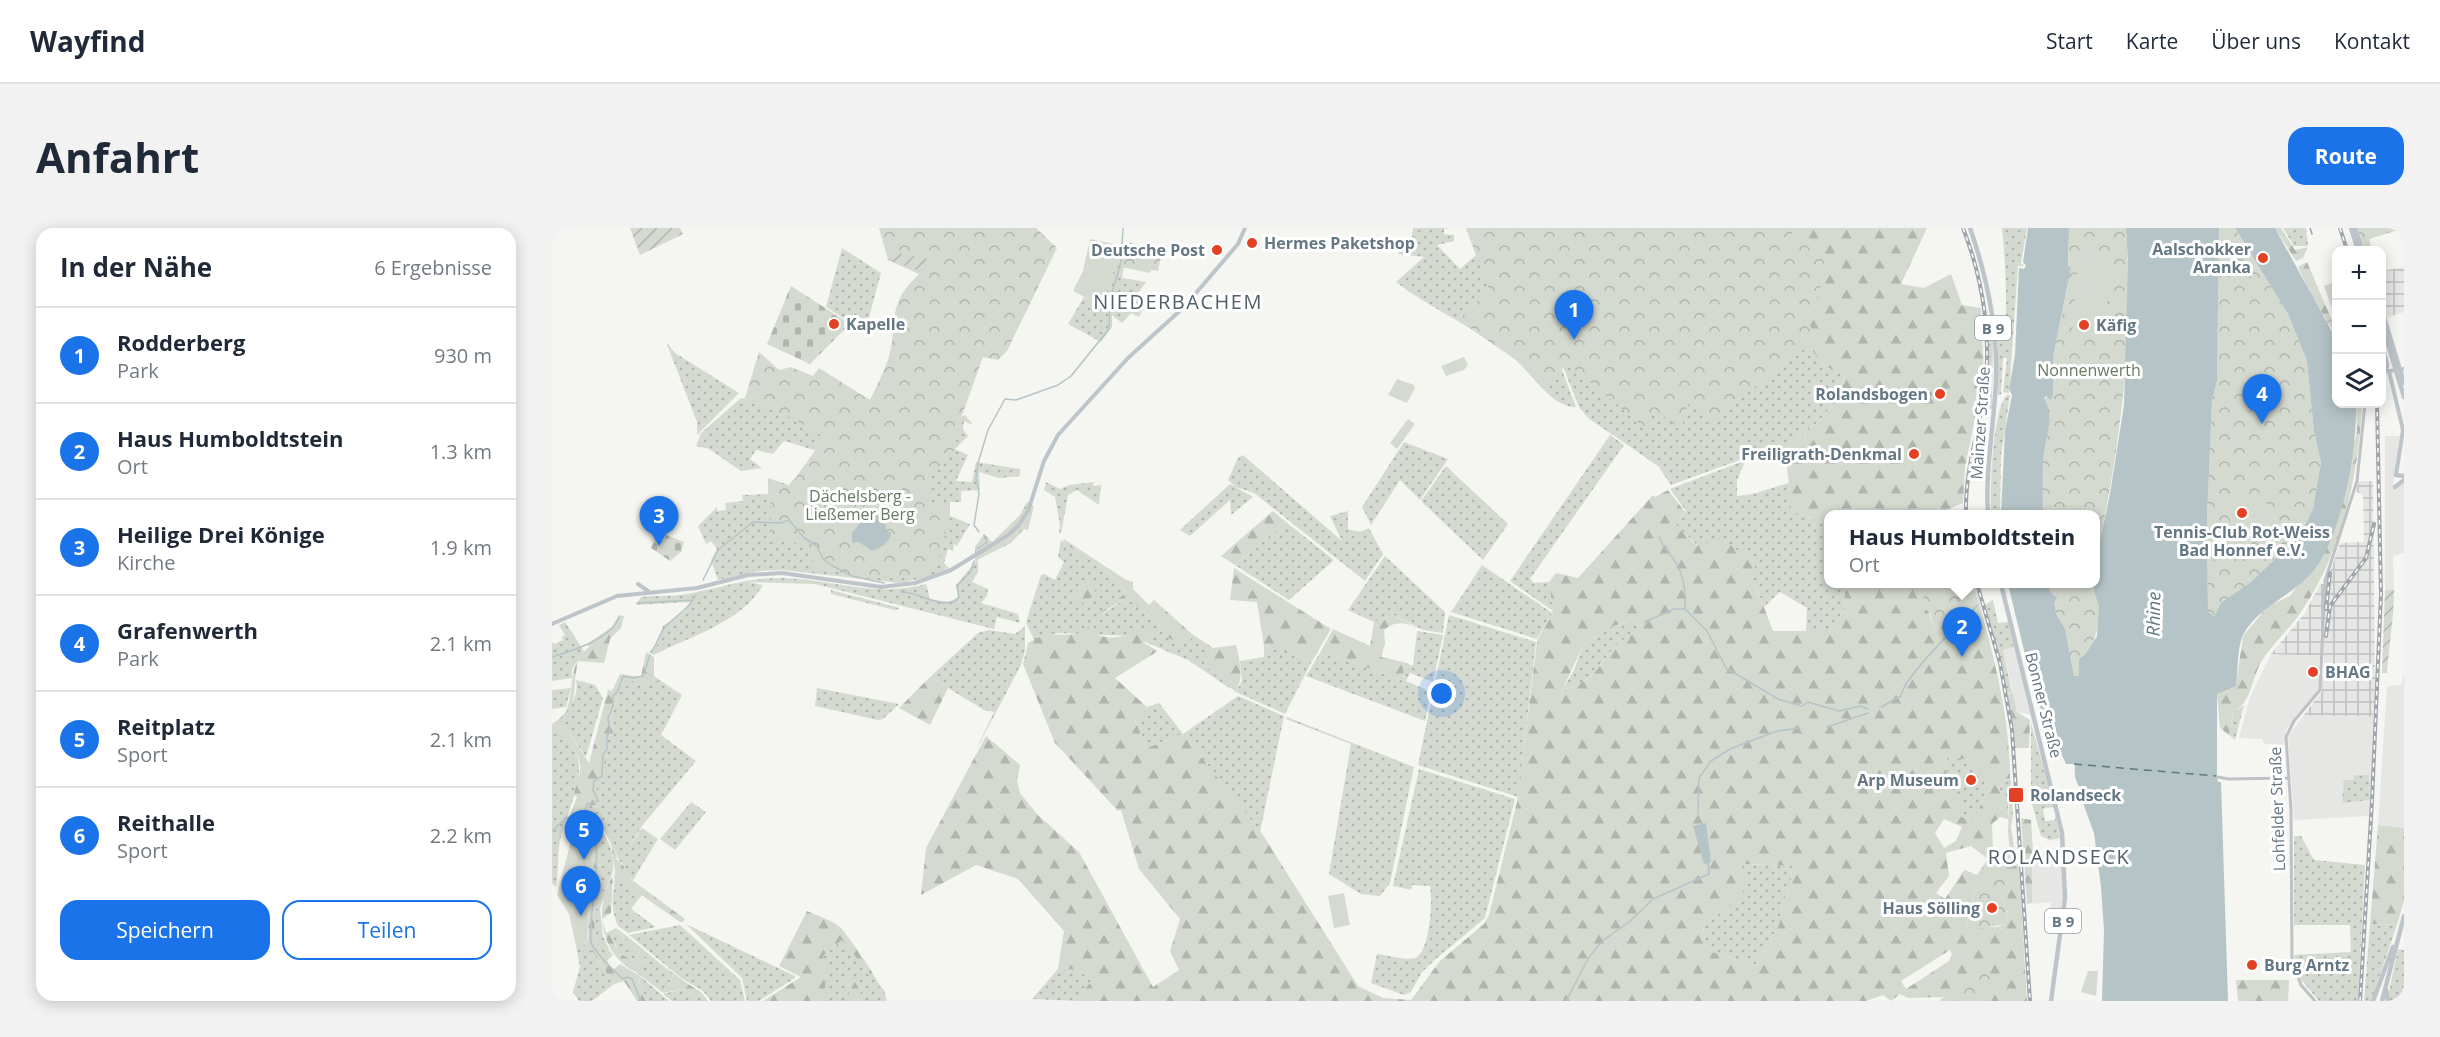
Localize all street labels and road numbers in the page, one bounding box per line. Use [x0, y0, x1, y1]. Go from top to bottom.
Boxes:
road number: B 9 [1975, 316, 2011, 340]
street label: Mainzer Straße [1965, 366, 1995, 480]
street label: Bonner Straße [2020, 650, 2068, 760]
street label: Lohfelder Straße [2264, 746, 2290, 872]
road number: B 9 [2045, 909, 2081, 933]

